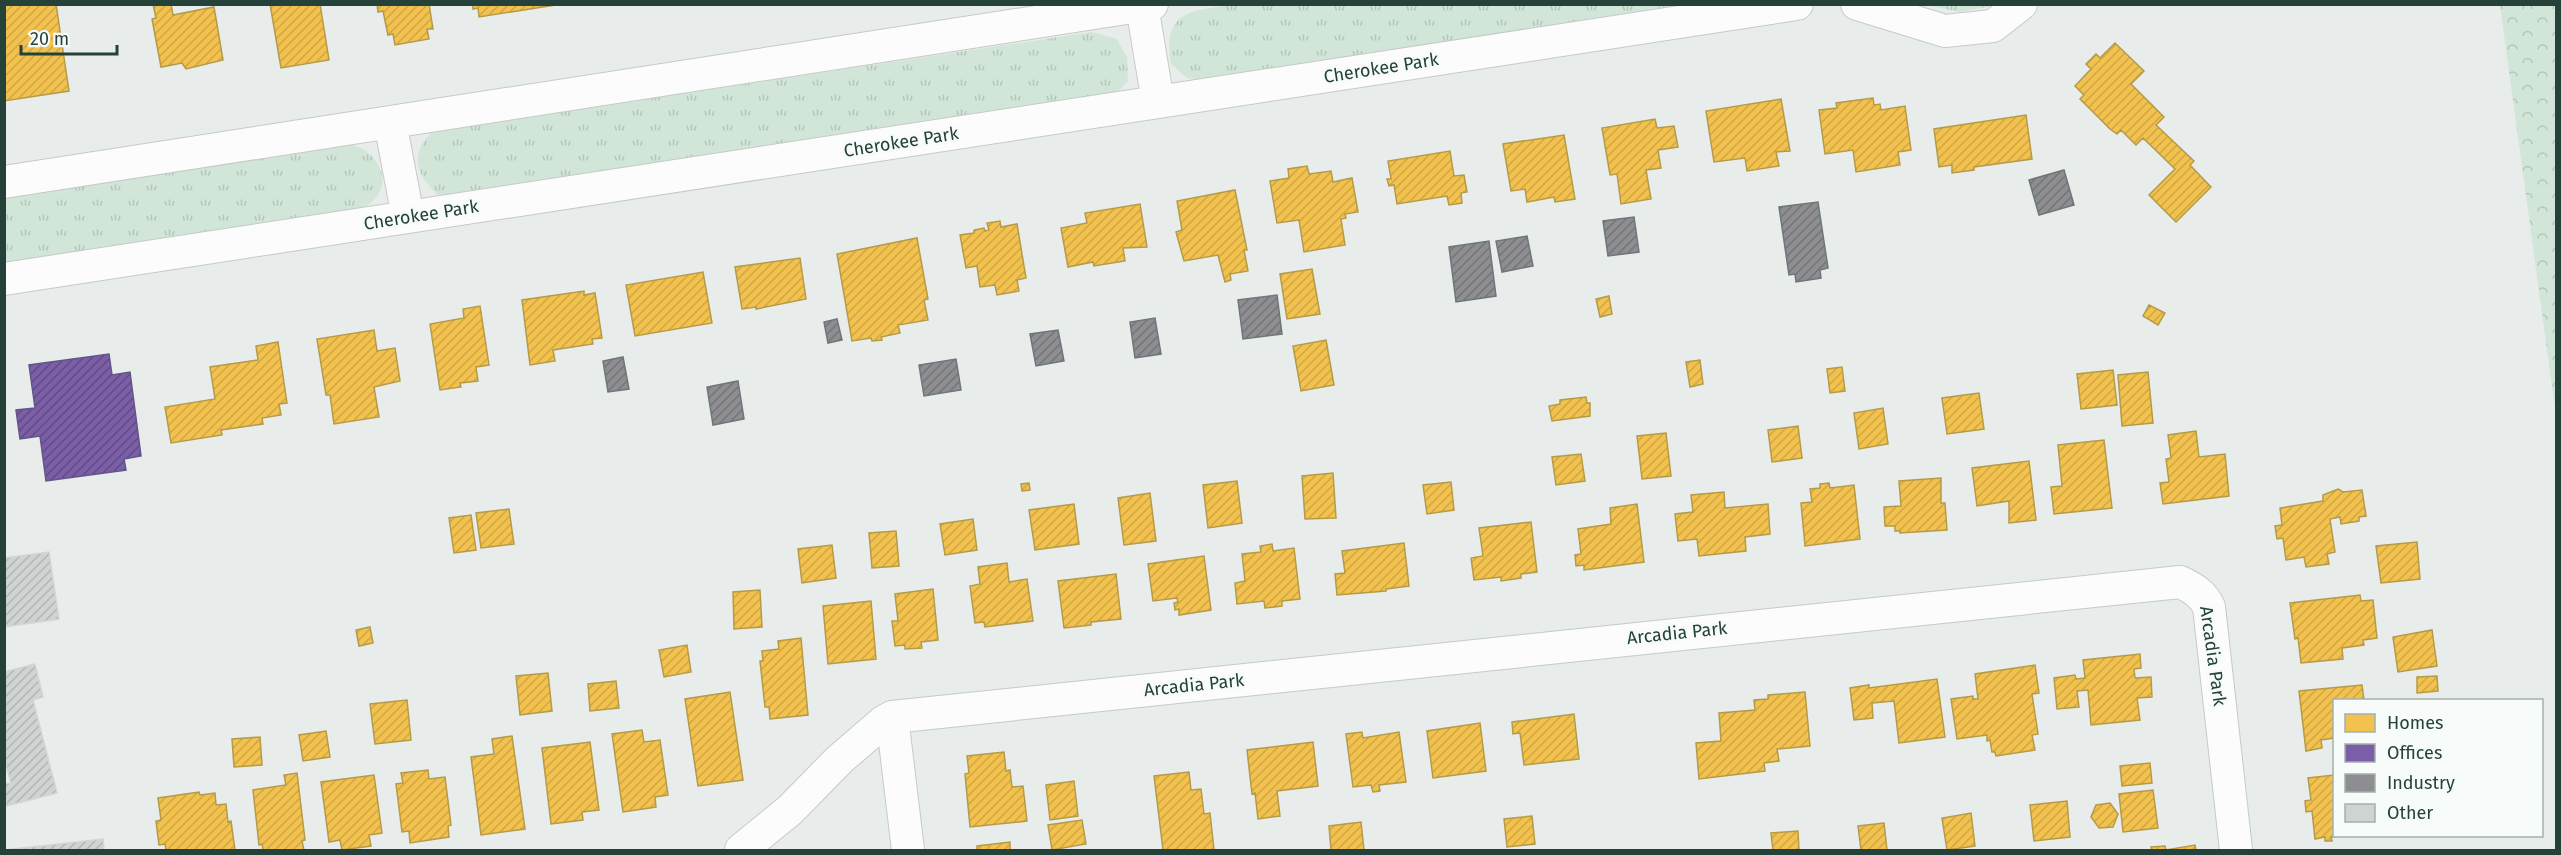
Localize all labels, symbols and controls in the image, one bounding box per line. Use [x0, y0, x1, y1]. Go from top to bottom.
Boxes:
scale bar [21, 18, 117, 56]
text: 20 m [30, 28, 69, 50]
street label: Cherokee Park [1322, 48, 1441, 88]
street label: Cherokee Park [842, 122, 961, 162]
street label: Cherokee Park [362, 195, 481, 235]
street label: Arcadia Park [2195, 605, 2231, 708]
street label: Arcadia Park [1626, 617, 1729, 649]
street label: Arcadia Park [1143, 669, 1246, 701]
legend [2333, 699, 2543, 837]
text: Homes [2387, 712, 2443, 734]
text: Offices [2387, 742, 2442, 764]
text: Industry [2387, 772, 2455, 794]
text: Other [2387, 802, 2433, 824]

